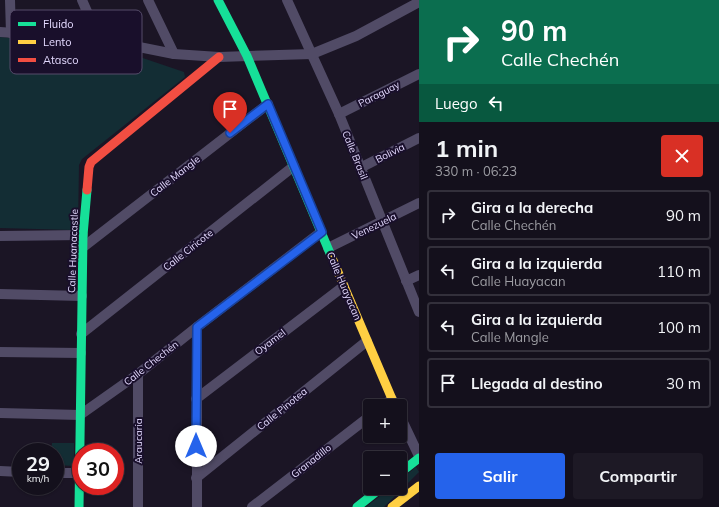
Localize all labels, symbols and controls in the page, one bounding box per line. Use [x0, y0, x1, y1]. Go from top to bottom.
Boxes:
legend [10, 10, 142, 74]
text: 90 m [501, 13, 567, 48]
icon: right [435, 16, 487, 68]
text: Fluido [43, 17, 74, 31]
text: Lento [43, 35, 71, 49]
text: Calle Chechén [501, 48, 619, 71]
text: Atasco [43, 53, 78, 67]
street label: Paraguay [356, 78, 403, 110]
pin [213, 92, 247, 133]
icon: left [485, 92, 507, 114]
text: Luego [435, 94, 477, 113]
icon: arrive [219, 98, 241, 120]
street label: Calle Brasil [339, 129, 371, 181]
text: 1 min [435, 133, 498, 163]
button: close [661, 135, 703, 177]
street label: Bolivia [373, 140, 407, 166]
street label: Calle Mangle [147, 152, 203, 200]
text: 330 m · 06:23 [435, 163, 517, 179]
text: Gira a la derecha [471, 198, 593, 217]
icon: right [437, 204, 459, 226]
text: 90 m [666, 206, 701, 225]
street label: Calle Huanacastle [65, 209, 81, 293]
street label: Venezuela [350, 210, 398, 242]
text: Calle Chechén [471, 217, 556, 233]
street label: Calle Ciricote [160, 226, 216, 274]
street label: Calle Huayacan [324, 250, 364, 322]
text: Gira a la izquierda [471, 254, 602, 273]
icon: left [437, 260, 459, 282]
text: 110 m [657, 262, 701, 281]
text: Calle Huayacan [471, 273, 566, 289]
text: Gira a la izquierda [471, 310, 602, 329]
icon: left [437, 316, 459, 338]
text: 100 m [657, 318, 701, 337]
street label: Oyamel [252, 326, 288, 358]
text: Calle Mangle [471, 329, 549, 345]
street label: Calle Chechén [121, 338, 181, 388]
icon: arrive [437, 372, 459, 394]
text: Llegada al destino [471, 374, 603, 393]
text: 30 m [666, 374, 701, 393]
street label: Calle Pinotea [254, 385, 310, 433]
map controls [363, 399, 407, 495]
button: + [363, 399, 407, 443]
street label: Araucaria [132, 418, 145, 464]
position arrow [175, 425, 217, 467]
street label: Granadillo [288, 441, 334, 481]
speed limit sign: 30 [72, 443, 124, 495]
text: 29 [26, 451, 50, 476]
button: − [363, 451, 407, 495]
button: Salir [435, 453, 565, 499]
button: Compartir [573, 453, 703, 499]
text: km/h [27, 472, 49, 485]

